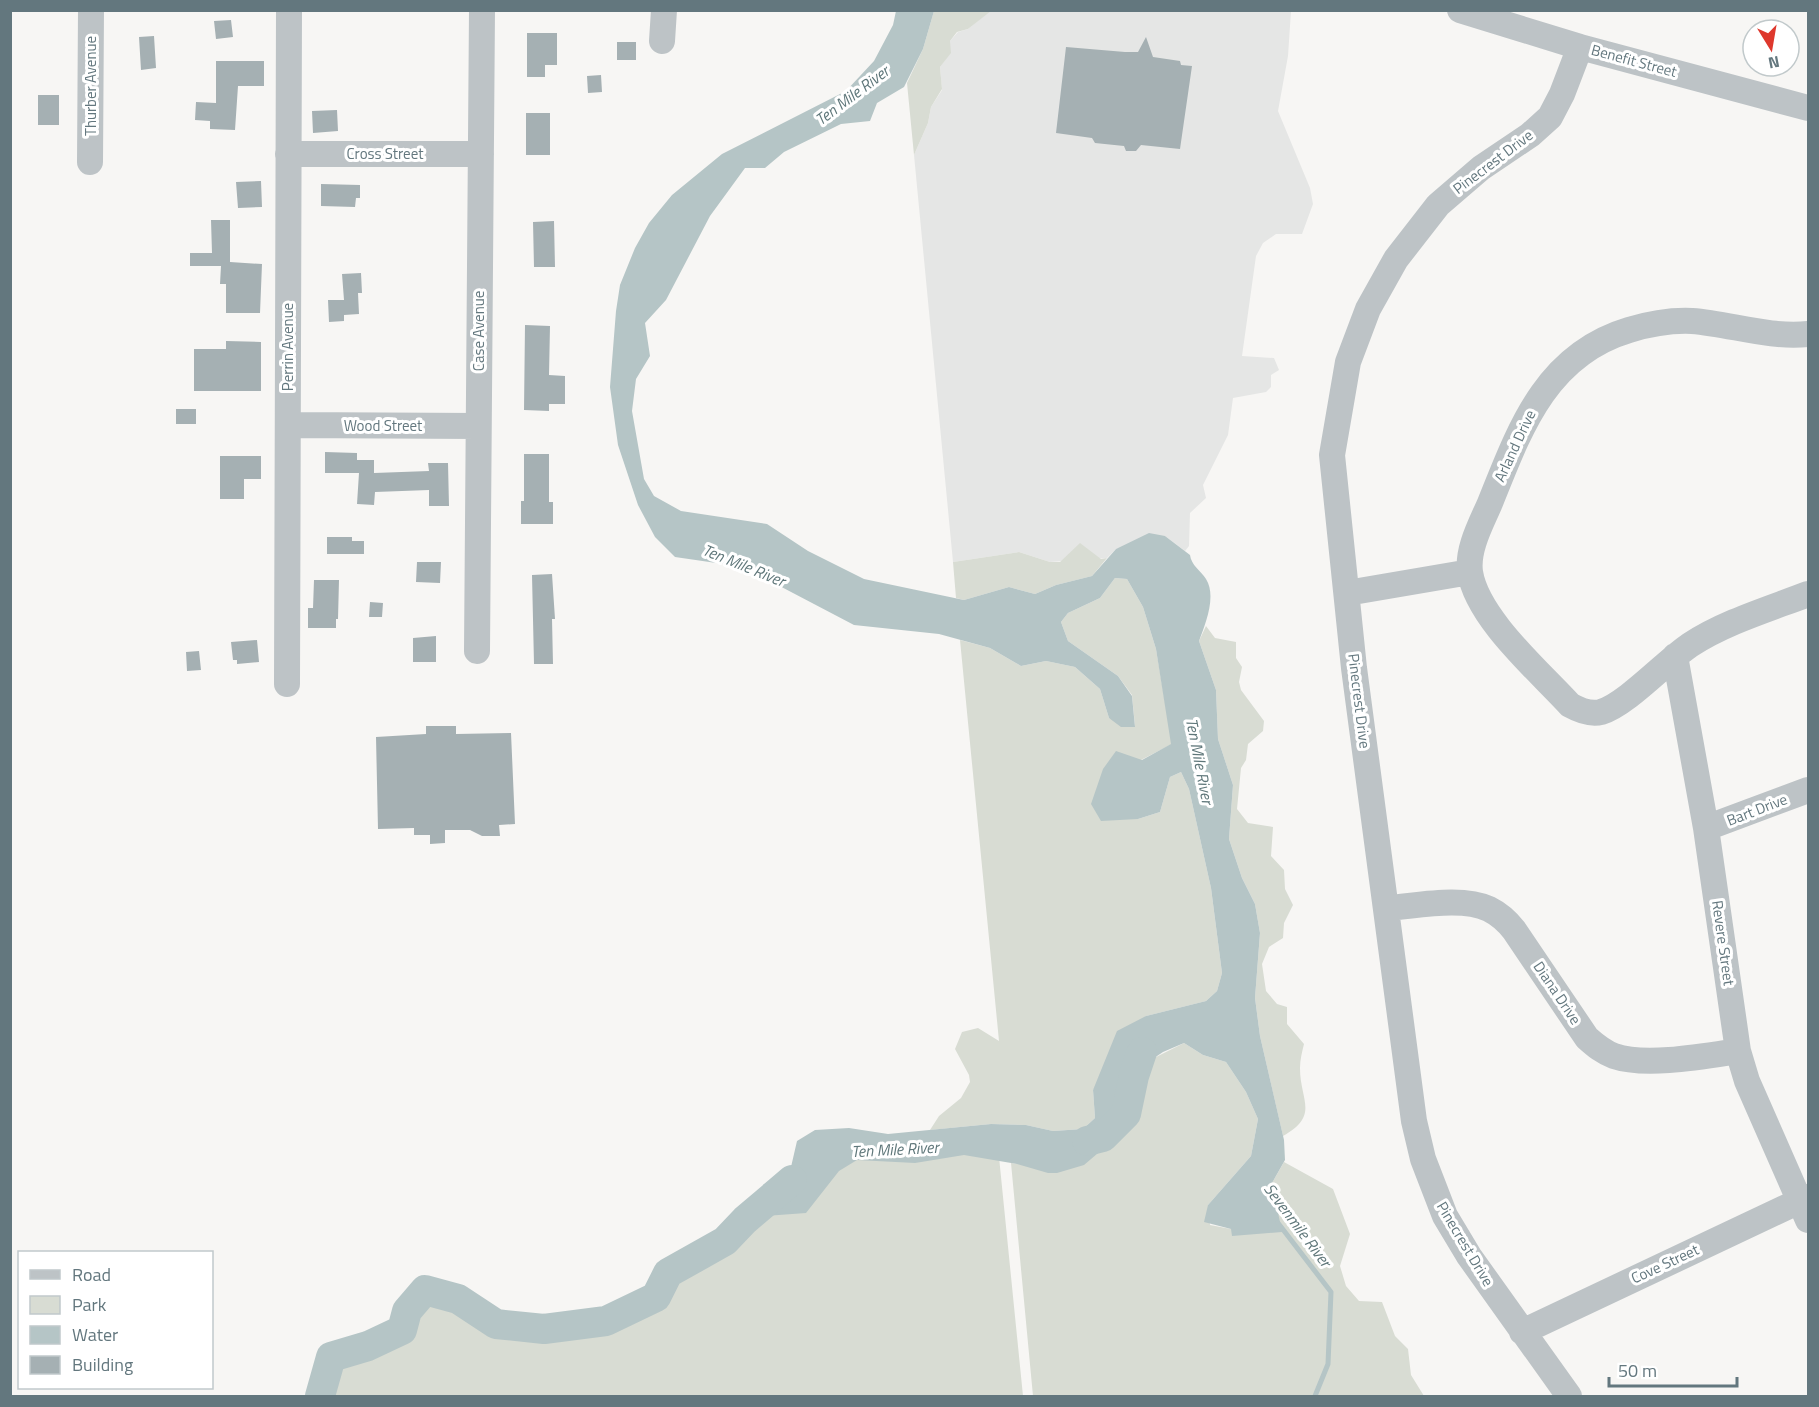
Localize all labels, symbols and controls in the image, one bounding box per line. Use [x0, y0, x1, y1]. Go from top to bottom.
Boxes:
north arrow [1741, 18, 1801, 78]
street label: Thurber Avenue [79, 36, 102, 136]
street label: Benefit Street [1589, 38, 1680, 83]
text: N [1766, 50, 1782, 76]
water label: Ten Mile River [810, 58, 896, 131]
street label: Pinecrest Drive [1448, 124, 1538, 199]
street label: Cross Street [347, 142, 424, 165]
street label: Case Avenue [467, 291, 490, 371]
street label: Perrin Avenue [276, 303, 299, 391]
street label: Arland Drive [1488, 406, 1541, 486]
street label: Wood Street [344, 414, 423, 437]
water label: Ten Mile River [699, 538, 791, 593]
street label: Pinecrest Drive [1342, 652, 1377, 750]
water label: Ten Mile River [1180, 716, 1220, 808]
street label: Bart Drive [1723, 787, 1791, 832]
street label: Revere Street [1706, 899, 1741, 988]
street label: Diana Drive [1528, 956, 1587, 1029]
water label: Ten Mile River [851, 1135, 941, 1163]
water label: Sevenmile River [1258, 1178, 1339, 1274]
street label: Pinecrest Drive [1431, 1197, 1500, 1291]
street label: Cove Street [1627, 1238, 1703, 1289]
legend [18, 1251, 213, 1389]
text: Road [72, 1261, 111, 1288]
text: Park [72, 1291, 107, 1318]
text: Water [72, 1321, 118, 1348]
scale bar [1609, 1350, 1736, 1388]
text: Building [72, 1351, 133, 1378]
text: 50 m [1618, 1357, 1657, 1384]

